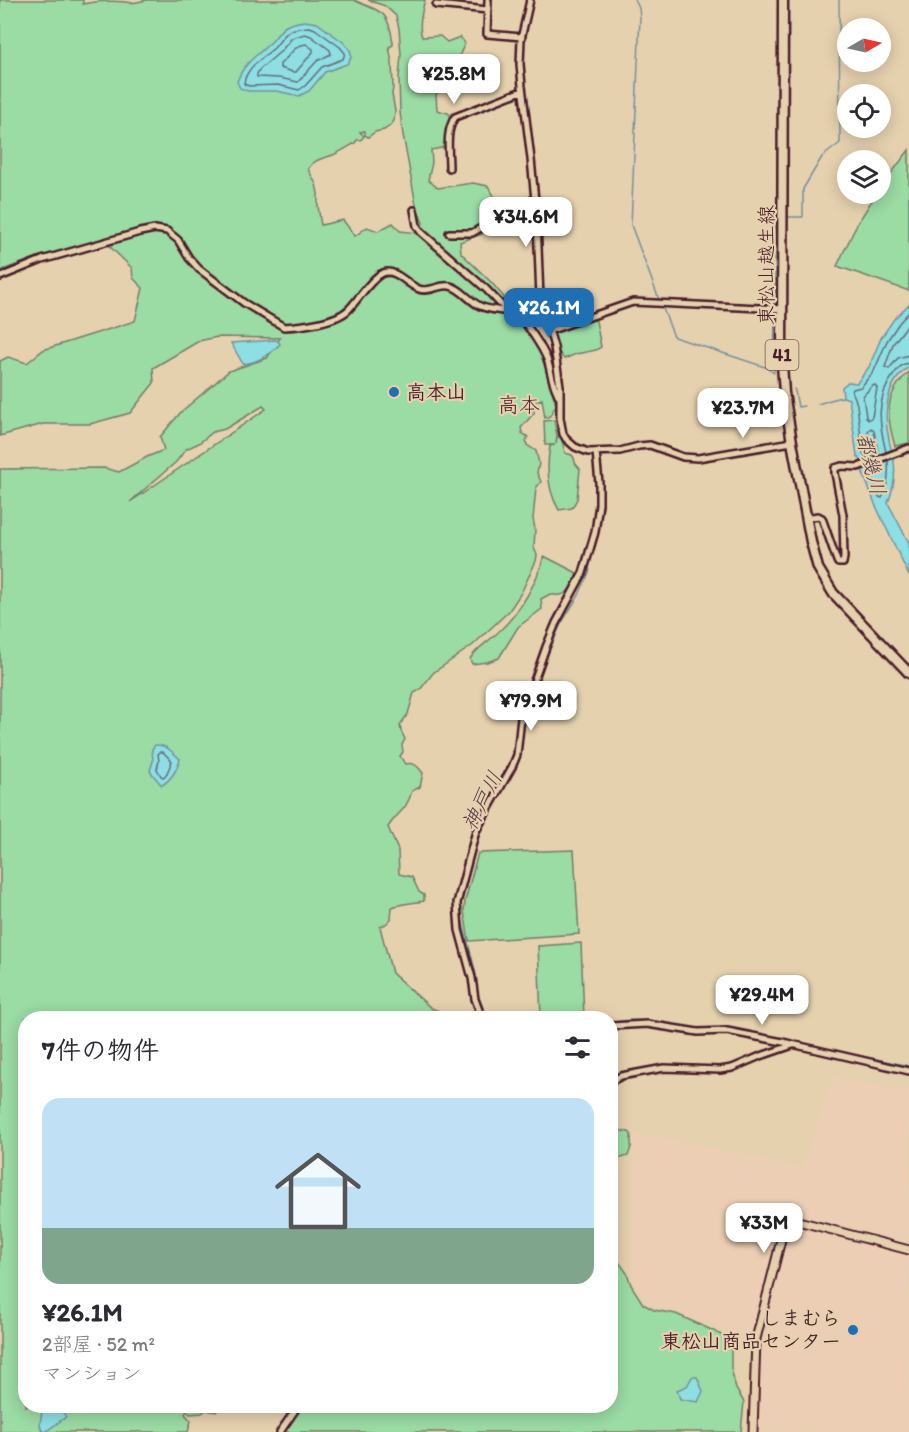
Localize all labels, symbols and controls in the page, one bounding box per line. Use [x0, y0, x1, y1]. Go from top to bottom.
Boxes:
north arrow [837, 18, 891, 72]
map controls [837, 18, 891, 204]
pin: ¥25.8M [405, 54, 503, 105]
text: ¥25.8M [422, 61, 486, 85]
button: locate [837, 84, 891, 138]
button: layers [837, 150, 891, 204]
pin: ¥34.6M [477, 197, 575, 248]
text: ¥34.6M [493, 204, 559, 228]
street label: 東松山越生線 [754, 205, 778, 325]
pin: ¥26.1M [500, 288, 598, 339]
text: ¥26.1M [518, 295, 580, 319]
road number: 41 [766, 340, 798, 370]
place label: 高本山 [406, 380, 466, 404]
marker: 高本山 [387, 385, 401, 399]
pin: ¥23.7M [694, 388, 792, 439]
district label: 高本 [498, 392, 540, 417]
text: ¥23.7M [711, 395, 775, 419]
water label: 都幾川 [852, 430, 891, 497]
pin: ¥79.9M [482, 681, 580, 732]
text: ¥79.9M [500, 688, 562, 712]
water label: 神戸川 [456, 767, 507, 835]
pin: ¥29.4M [713, 975, 811, 1026]
text: ¥29.4M [730, 982, 794, 1006]
icon: filters [561, 1031, 594, 1064]
text: 7件の物件 [42, 1034, 159, 1066]
icon: home [264, 1137, 372, 1245]
pin: ¥33M [728, 1203, 800, 1254]
text: ¥33M [740, 1210, 788, 1234]
text: ¥26.1M [42, 1296, 123, 1328]
place label: しまむら 東松山商品センター [661, 1306, 841, 1353]
marker: しまむら 東松山商品センター [846, 1323, 860, 1337]
text: 2部屋 · 52 m² [42, 1332, 155, 1356]
text: マンション [42, 1361, 141, 1385]

